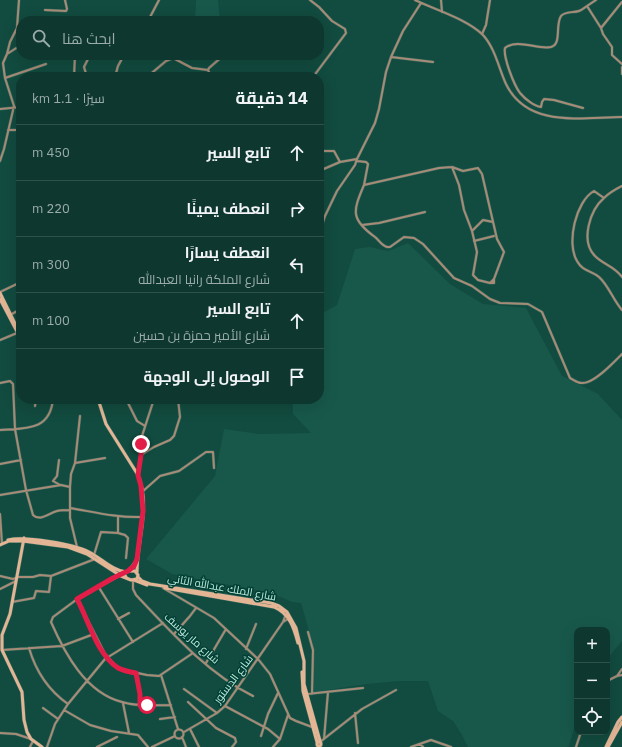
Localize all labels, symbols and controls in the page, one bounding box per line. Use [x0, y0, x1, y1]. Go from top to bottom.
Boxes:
search box [16, 16, 324, 60]
icon: search [30, 27, 52, 49]
text: ابحث هنا [62, 29, 116, 48]
text: 14 دقيقة [236, 87, 308, 109]
text: سيرًا · 1.1 km [32, 90, 105, 107]
icon: ahead [286, 142, 308, 164]
text: تابع السير [207, 143, 270, 162]
text: 450 m [32, 144, 70, 161]
icon: right [286, 198, 308, 220]
text: انعطف يمينًا [186, 199, 270, 218]
text: 220 m [32, 200, 70, 217]
text: انعطف يسارًا [185, 243, 270, 262]
icon: left [286, 254, 308, 276]
text: 300 m [32, 256, 70, 273]
text: شارع الملكة رانيا العبدالله [138, 271, 270, 288]
text: تابع السير [207, 299, 270, 318]
icon: ahead [286, 310, 308, 332]
text: 100 m [32, 312, 70, 329]
text: شارع الأمير حمزة بن حسين [133, 327, 270, 344]
icon: arrive [286, 366, 308, 388]
text: الوصول إلى الوجهة [143, 367, 270, 386]
route end [132, 435, 150, 453]
street label: شارع الملك عبدالله الثاني [166, 570, 278, 605]
street label: شارع مار يوسف [161, 609, 223, 667]
map controls [574, 627, 610, 735]
button: + [574, 627, 610, 663]
street label: شارع الدستور [210, 652, 257, 708]
button: − [574, 663, 610, 699]
route start [138, 696, 156, 714]
button: locate [574, 699, 610, 735]

